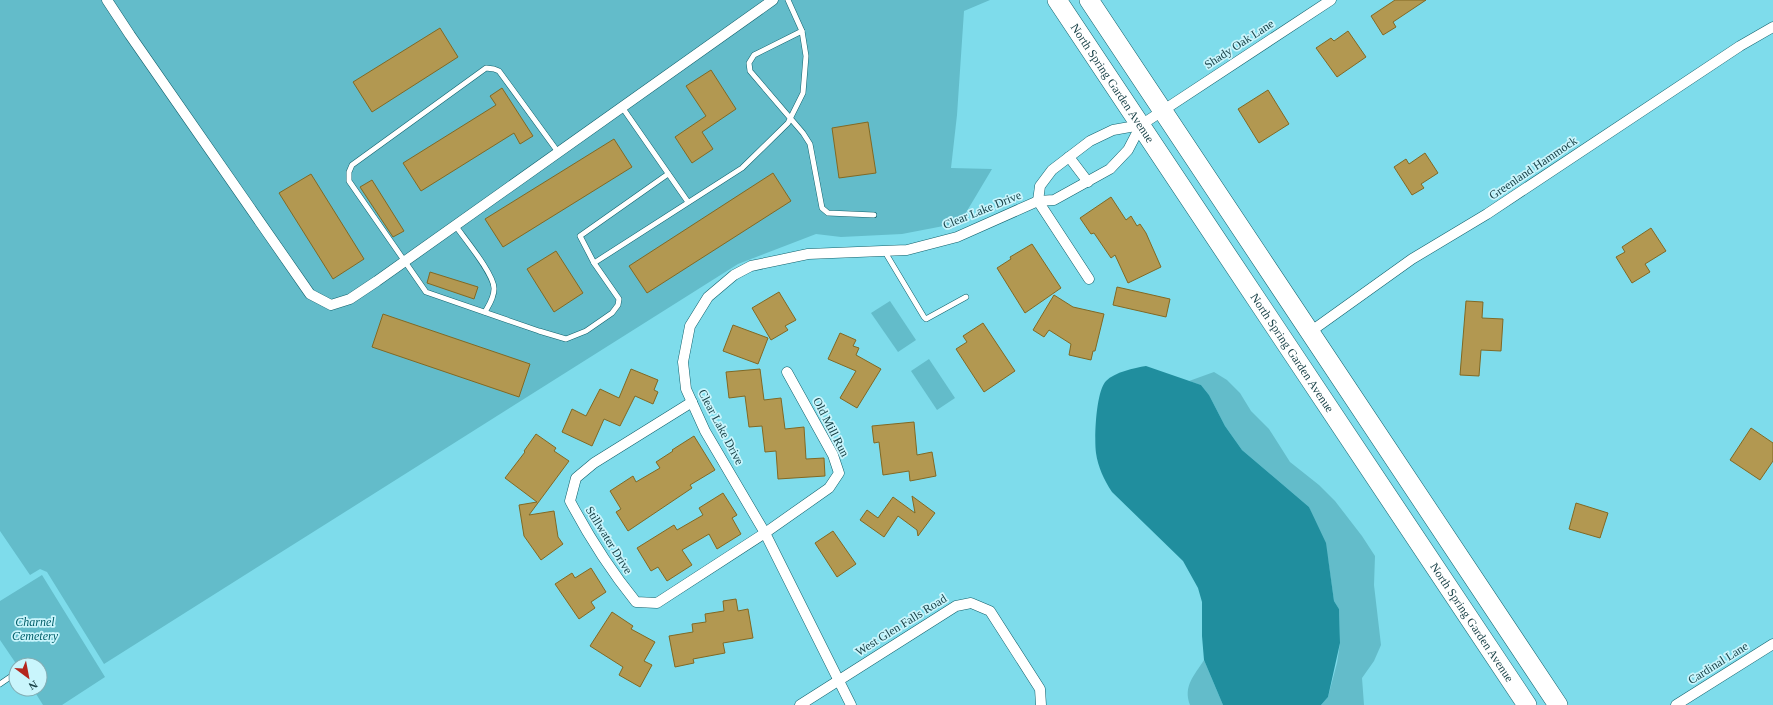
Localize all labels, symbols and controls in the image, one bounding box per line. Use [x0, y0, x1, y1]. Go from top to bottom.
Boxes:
street label: Shady Oak Lane [1202, 16, 1276, 72]
street label: North Spring Garden Avenue [1068, 21, 1157, 145]
street label: Greenland Hammock [1486, 133, 1580, 203]
street label: Clear Lake Drive [941, 188, 1023, 232]
street label: North Spring Garden Avenue [1247, 291, 1337, 415]
street label: Clear Lake Drive [695, 387, 747, 467]
street label: Old Mill Run [810, 395, 852, 459]
street label: Stillwater Drive [583, 504, 635, 576]
street label: North Spring Garden Avenue [1427, 560, 1517, 685]
street label: West Glen Falls Road [853, 591, 949, 659]
park label: Charnel Cemetery [12, 615, 59, 643]
street label: Cardinal Lane [1685, 639, 1751, 687]
north arrow [8, 657, 48, 697]
text: N [27, 678, 40, 693]

